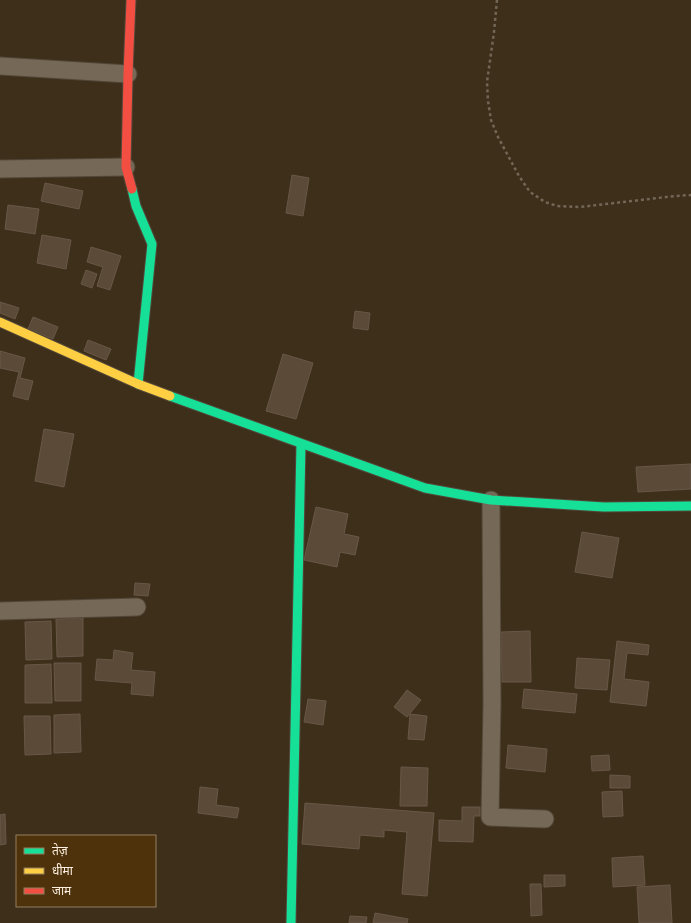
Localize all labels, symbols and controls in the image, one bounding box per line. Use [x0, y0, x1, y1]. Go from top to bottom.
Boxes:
legend [16, 835, 156, 907]
text: तेज़ [52, 843, 69, 857]
text: धीमा [52, 863, 74, 877]
text: जाम [52, 883, 72, 897]

